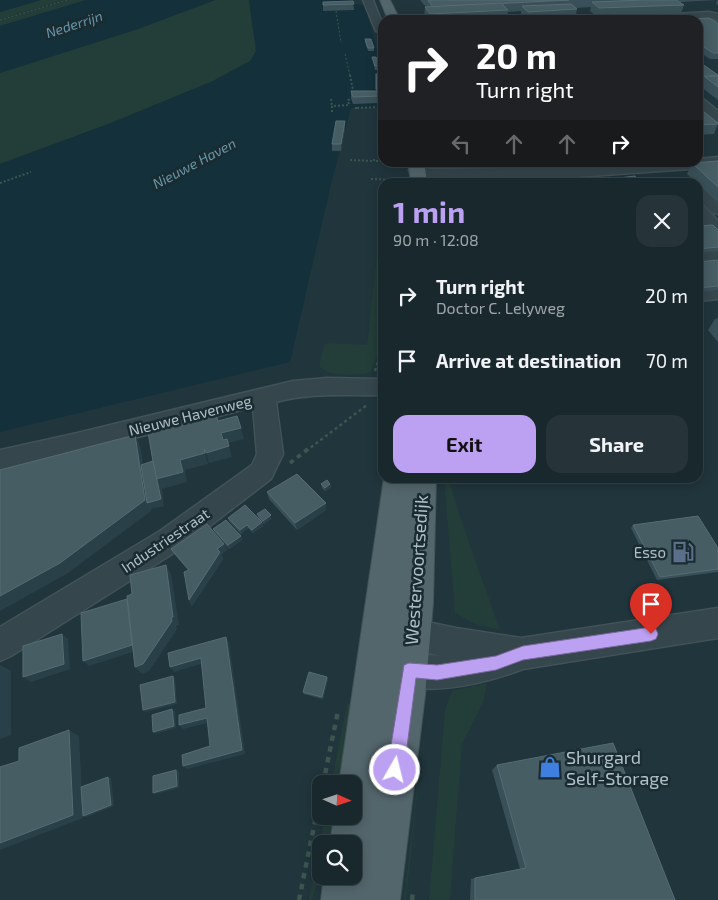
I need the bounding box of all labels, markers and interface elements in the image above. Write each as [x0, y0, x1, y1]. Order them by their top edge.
water label: Nederrijn [43, 7, 105, 41]
text: 20 m [476, 34, 557, 76]
icon: right [393, 35, 458, 100]
text: Turn right [476, 76, 574, 102]
icon: left [447, 130, 475, 158]
icon: ahead [500, 130, 528, 158]
icon: ahead [553, 130, 581, 158]
icon: right [606, 130, 634, 158]
water label: Nieuwe Haven [150, 134, 238, 192]
text: 1 min [393, 193, 465, 229]
button: close [636, 195, 688, 247]
text: 90 m · 12:08 [393, 230, 479, 249]
text: Turn right [436, 275, 524, 298]
icon: right [393, 282, 421, 310]
text: 20 m [645, 284, 688, 307]
text: Doctor C. Lelyweg [436, 298, 565, 317]
icon: arrive [393, 347, 421, 375]
text: Arrive at destination [436, 349, 621, 372]
text: 70 m [646, 349, 688, 372]
street label: Nieuwe Havenweg [127, 391, 254, 439]
button: Exit [393, 415, 536, 473]
button: Share [546, 415, 688, 473]
street label: Westervoortsedijk [400, 494, 432, 646]
street label: Industriestraat [117, 504, 213, 576]
fuel station icon: Esso [670, 539, 696, 565]
place label: Esso [634, 543, 666, 561]
pin [630, 583, 672, 634]
icon: arrive [637, 590, 665, 618]
position arrow [368, 743, 420, 795]
place label: Shurgard Self-Storage [566, 746, 669, 789]
shop icon: Shurgard Self-Storage [537, 754, 563, 780]
north arrow [312, 775, 362, 825]
map controls [312, 775, 362, 885]
button: search [312, 835, 362, 885]

